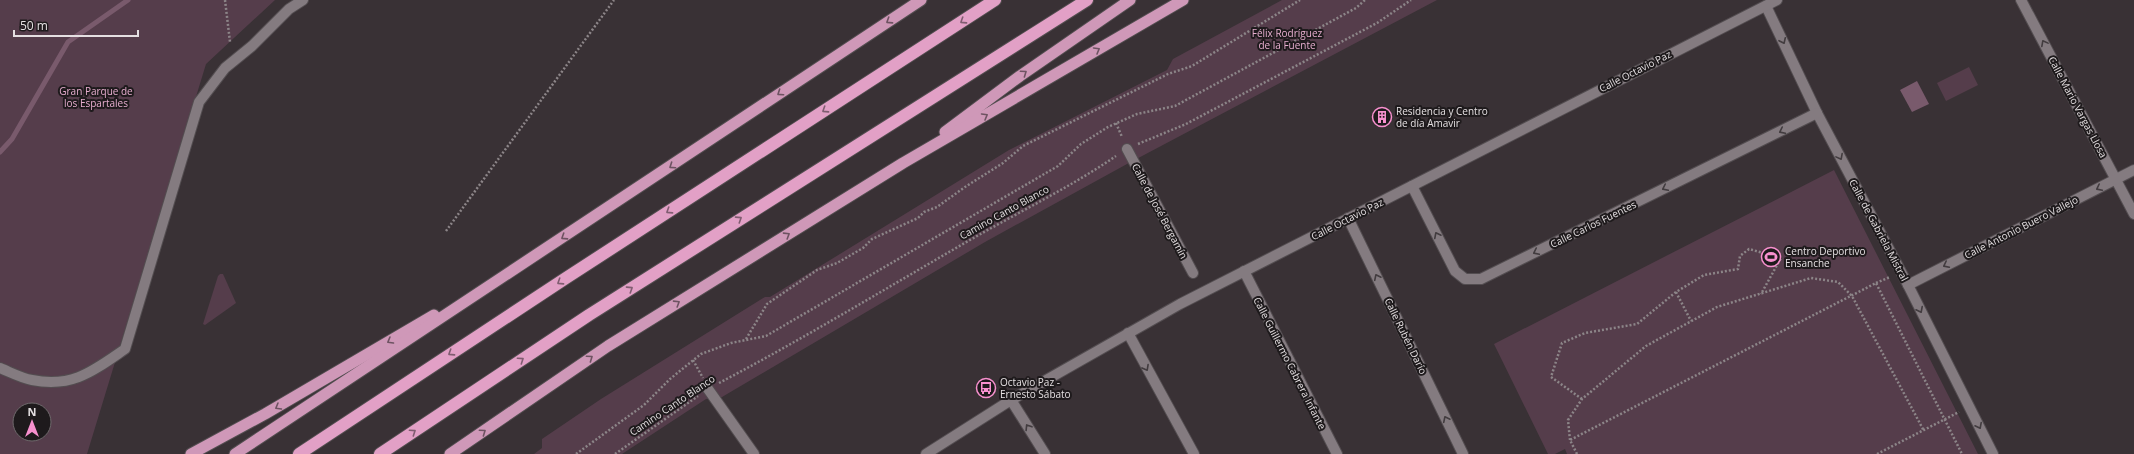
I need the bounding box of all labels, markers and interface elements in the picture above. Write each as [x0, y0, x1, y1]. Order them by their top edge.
scale bar [14, 12, 138, 38]
one-way arrow [960, 16, 967, 24]
text: 50 m [20, 17, 48, 34]
one-way arrow [886, 17, 893, 24]
park label: Félix Rodríguez de la Fuente [1252, 26, 1323, 52]
one-way arrow [1778, 36, 1786, 44]
one-way arrow [2042, 40, 2049, 47]
one-way arrow [1093, 47, 1100, 54]
street label: Calle Octavio Paz [1597, 47, 1674, 95]
street label: Calle Mario Vargas Llosa [2045, 54, 2111, 160]
one-way arrow [1020, 70, 1027, 78]
park label: Gran Parque de los Espartales [59, 84, 133, 110]
one-way arrow [778, 88, 785, 95]
place label: Residencia y Centro de día Amavir [1396, 104, 1488, 130]
one-way arrow [822, 105, 829, 113]
building icon: Residencia y Centro de día Amavir [1371, 106, 1393, 128]
one-way arrow [981, 113, 988, 120]
one-way arrow [1778, 126, 1786, 134]
one-way arrow [1835, 153, 1843, 161]
one-way arrow [670, 161, 677, 168]
street label: Calle de José Bergamín [1129, 161, 1191, 261]
street label: Calle de Gabriela Mistral [1846, 177, 1912, 283]
street label: Camino Canto Blanco [957, 182, 1051, 242]
one-way arrow [1662, 183, 1669, 191]
one-way arrow [2096, 183, 2104, 190]
street label: Calle Antonio Buero Vallejo [1962, 192, 2080, 262]
street label: Calle Octavio Paz [1309, 195, 1386, 243]
street label: Calle Carlos Fuentes [1548, 197, 1638, 251]
one-way arrow [666, 206, 673, 214]
one-way arrow [735, 217, 742, 224]
one-way arrow [783, 232, 790, 240]
one-way arrow [1434, 232, 1442, 239]
one-way arrow [561, 233, 568, 240]
place label: Centro Deportivo Ensanche [1785, 244, 1866, 270]
sports icon: Centro Deportivo Ensanche [1760, 246, 1782, 268]
one-way arrow [1533, 247, 1540, 255]
one-way arrow [1943, 260, 1950, 268]
one-way arrow [1374, 273, 1382, 281]
one-way arrow [557, 277, 564, 285]
one-way arrow [626, 286, 633, 294]
street label: Calle Guillermo Cabrera Infante [1250, 294, 1330, 432]
street label: Calle Rubén Darío [1381, 295, 1431, 377]
one-way arrow [673, 300, 680, 308]
one-way arrow [1916, 305, 1923, 313]
one-way arrow [387, 336, 394, 343]
one-way arrow [449, 349, 456, 356]
one-way arrow [585, 356, 592, 363]
one-way arrow [517, 358, 524, 365]
one-way arrow [1141, 363, 1149, 371]
street label: Camino Canto Blanco [627, 371, 717, 439]
place label: Octavio Paz - Ernesto Sábato [1000, 375, 1071, 401]
bus stop icon: Octavio Paz - Ernesto Sábato [975, 377, 997, 399]
north arrow [12, 402, 52, 442]
one-way arrow [275, 402, 282, 409]
text: N [28, 404, 36, 419]
one-way arrow [1443, 416, 1451, 423]
one-way arrow [1974, 421, 1982, 429]
one-way arrow [1025, 424, 1033, 431]
one-way arrow [409, 430, 416, 437]
one-way arrow [478, 430, 485, 437]

